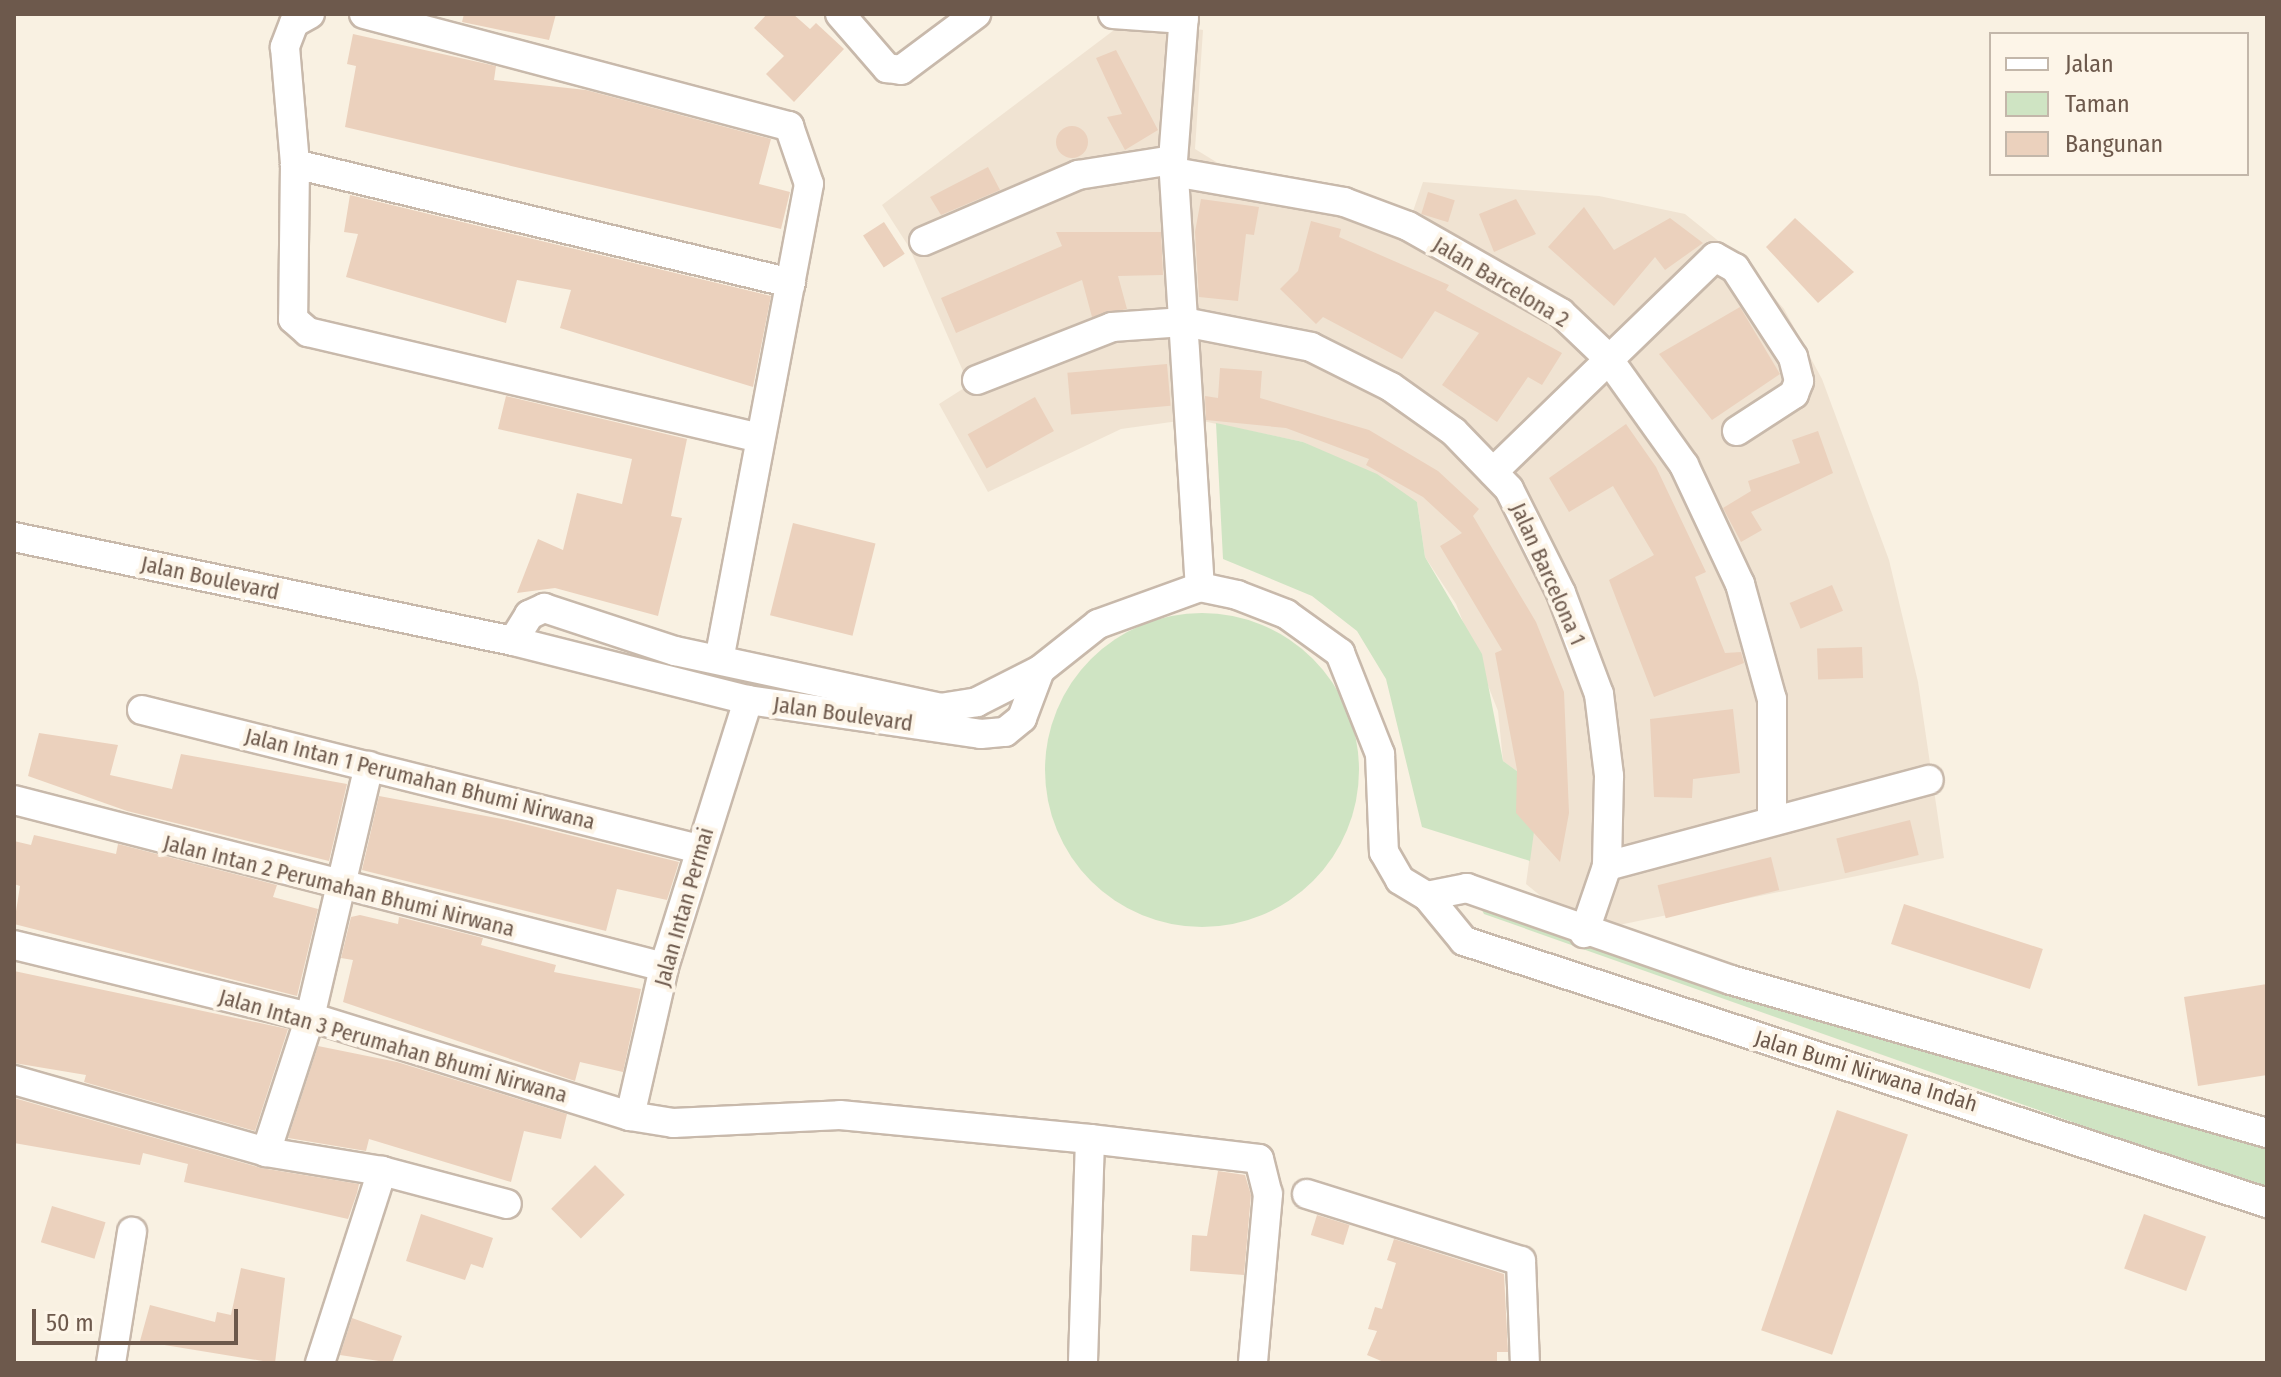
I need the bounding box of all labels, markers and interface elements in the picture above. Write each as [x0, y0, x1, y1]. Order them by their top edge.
legend [1989, 32, 2249, 176]
text: Jalan [2065, 50, 2114, 78]
text: Taman [2065, 90, 2130, 118]
text: Bangunan [2065, 130, 2163, 158]
street label: Jalan Barcelona 2 [1428, 231, 1574, 333]
street label: Jalan Barcelona 1 [1505, 499, 1591, 649]
street label: Jalan Boulevard [139, 550, 281, 606]
street label: Jalan Boulevard [772, 691, 914, 737]
street label: Jalan Intan 1 Perumahan Bhumi Nirwana [242, 723, 598, 835]
street label: Jalan Intan Permai [649, 824, 719, 990]
street label: Jalan Intan 2 Perumahan Bhumi Nirwana [161, 830, 517, 942]
street label: Jalan Intan 3 Perumahan Bhumi Nirwana [216, 984, 570, 1108]
street label: Jalan Bumi Nirwana Indah [1751, 1025, 1981, 1117]
scale bar [36, 1293, 242, 1343]
text: 50 m [46, 1309, 94, 1337]

